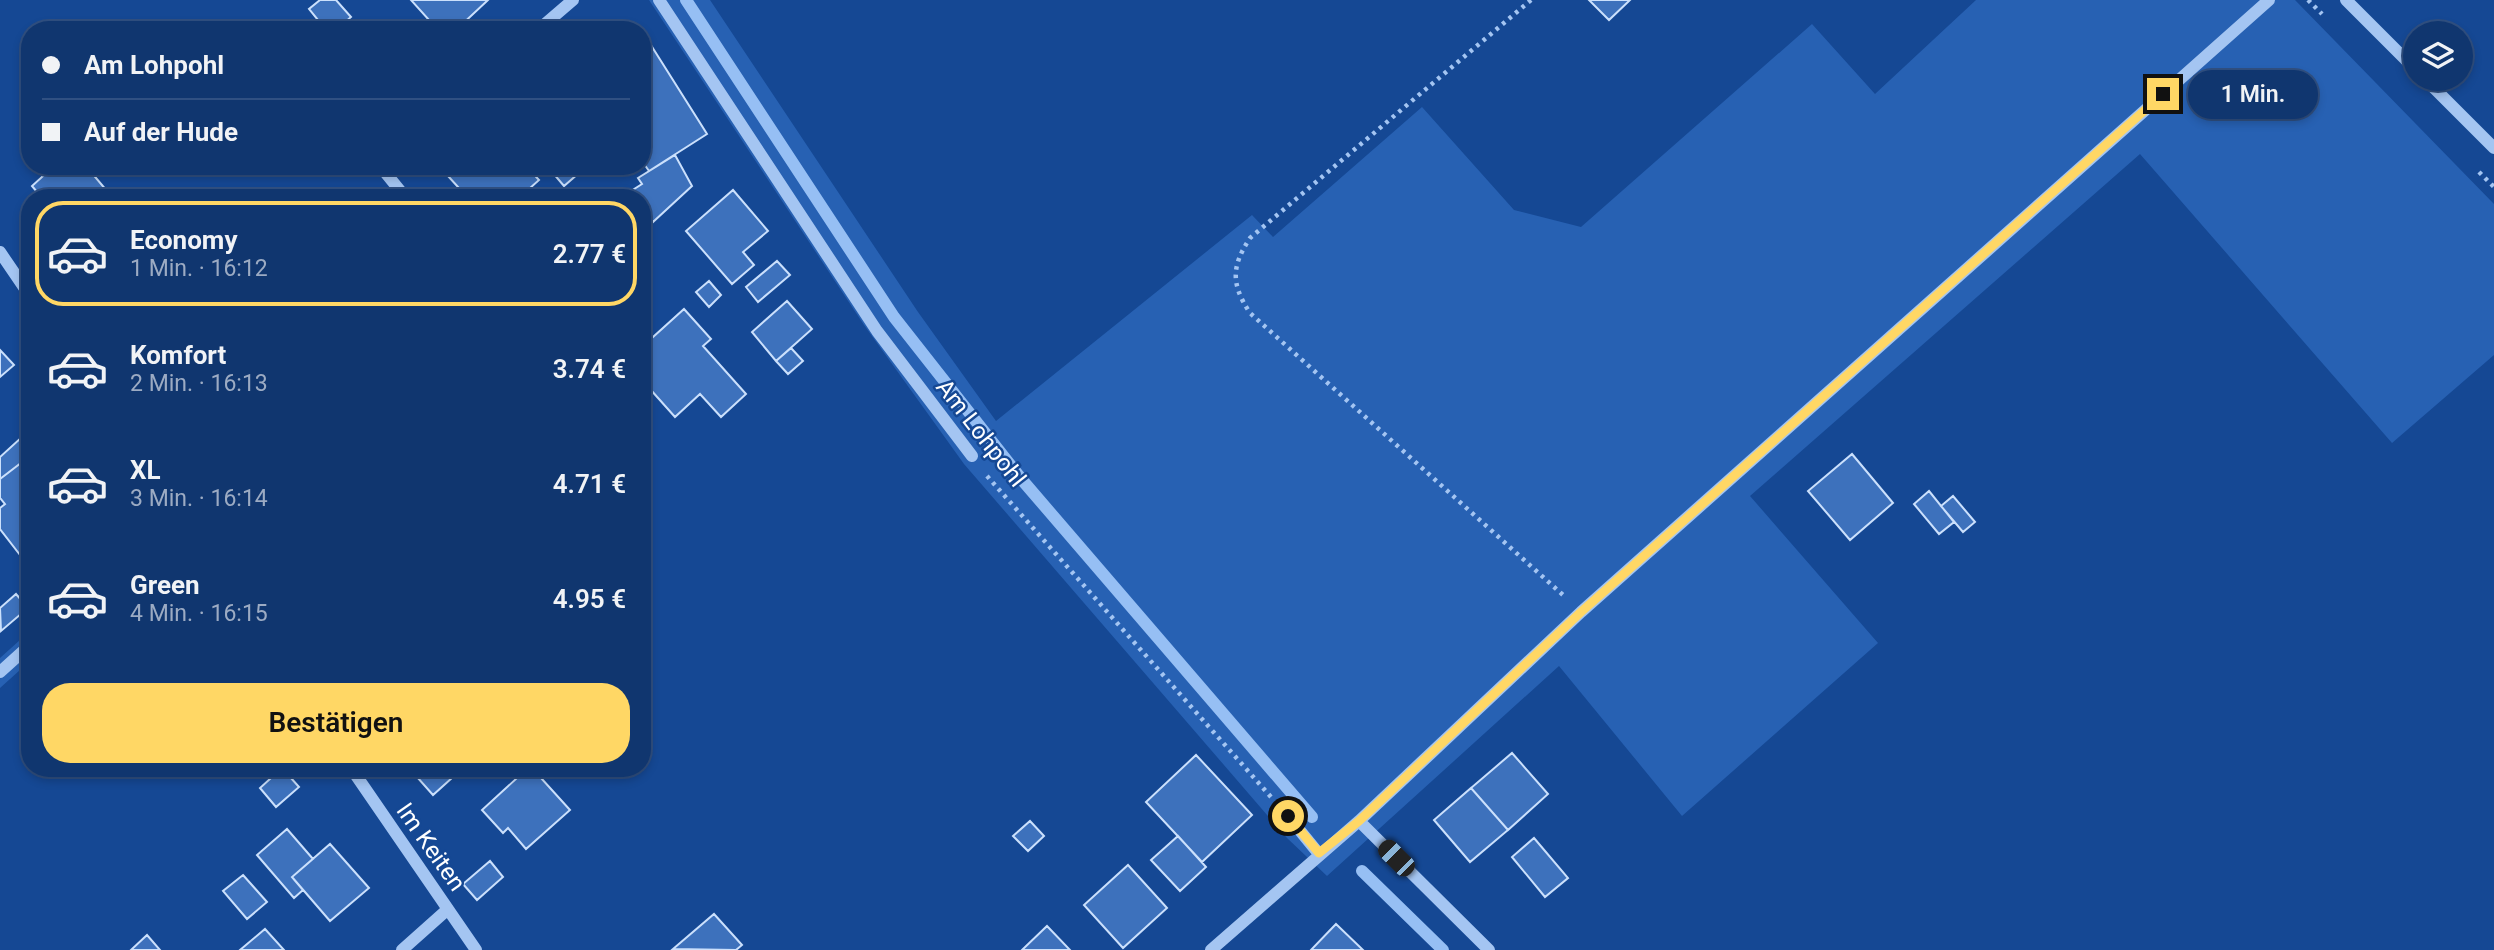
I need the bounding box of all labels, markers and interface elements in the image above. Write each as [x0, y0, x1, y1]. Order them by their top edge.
map controls [2403, 21, 2473, 91]
button: layers [2403, 21, 2473, 91]
text: Am Lohpohl [84, 50, 224, 80]
callout: 1 Min. [2188, 70, 2317, 119]
route end [2147, 78, 2179, 110]
text: 1 Min. [2221, 81, 2285, 108]
text: Auf der Hude [84, 117, 238, 147]
icon: car [46, 222, 109, 285]
text: Economy [130, 225, 237, 255]
text: 2.77 € [553, 239, 626, 269]
text: 1 Min. · 16:12 [130, 255, 268, 282]
icon: car [46, 337, 109, 400]
text: Komfort [130, 340, 226, 370]
text: 3.74 € [553, 354, 626, 384]
text: 2 Min. · 16:13 [130, 370, 268, 397]
street label: Am Lohpohl [930, 374, 1032, 492]
icon: car [46, 452, 109, 515]
text: XL [130, 455, 161, 485]
text: 4.71 € [553, 469, 626, 499]
text: 3 Min. · 16:14 [130, 485, 268, 512]
icon: car [46, 567, 109, 630]
text: Green [130, 570, 200, 600]
text: 4.95 € [553, 584, 626, 614]
text: 4 Min. · 16:15 [130, 600, 268, 627]
button: Bestätigen [42, 683, 630, 763]
street label: Im Keiten [391, 798, 471, 896]
route start [1272, 800, 1304, 832]
car [1374, 836, 1419, 880]

